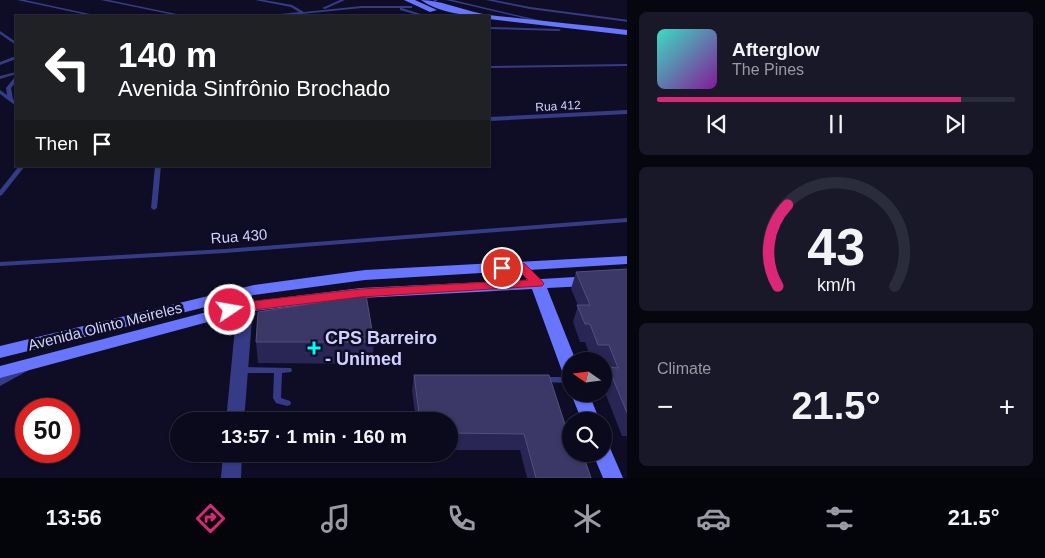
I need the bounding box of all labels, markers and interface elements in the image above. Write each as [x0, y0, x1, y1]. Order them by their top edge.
icon: left [35, 35, 100, 100]
text: 140 m [118, 35, 217, 74]
text: Afterglow [732, 39, 820, 60]
text: The Pines [732, 61, 804, 78]
text: Avenida Sinfrônio Brochado [118, 76, 390, 101]
street label: Rua 412 [535, 98, 581, 114]
icon: previous [703, 110, 731, 138]
icon: pause [822, 110, 850, 138]
icon: next [941, 110, 969, 138]
icon: arrive [88, 130, 116, 158]
text: Then [35, 133, 78, 154]
text: 43 [807, 218, 865, 276]
street label: Rua 430 [210, 226, 268, 246]
pin [481, 247, 523, 289]
icon: arrive [488, 254, 516, 282]
text: km/h [817, 275, 855, 295]
position arrow [203, 283, 255, 335]
street label: Avenida Olinto Meireles [26, 299, 184, 353]
place label: CPS Barreiro - Unimed [325, 328, 437, 369]
marker: CPS Barreiro - Unimed [307, 341, 321, 355]
north arrow [562, 352, 612, 402]
map controls [562, 352, 612, 462]
text: Climate [657, 360, 711, 377]
text: 21.5° [791, 385, 881, 427]
text: − [657, 391, 673, 422]
text: + [999, 391, 1015, 422]
speed limit sign: 50 [15, 398, 80, 463]
button: search [562, 412, 612, 462]
text: 13:57 · 1 min · 160 m [221, 426, 407, 447]
icon: directions [193, 501, 228, 536]
icon: music [318, 501, 353, 536]
icon: phone [444, 501, 479, 536]
icon: climate [570, 501, 605, 536]
icon: car [696, 501, 731, 536]
icon: filters [822, 501, 857, 536]
text: 13:56 [45, 505, 102, 530]
text: 21.5° [948, 505, 999, 530]

